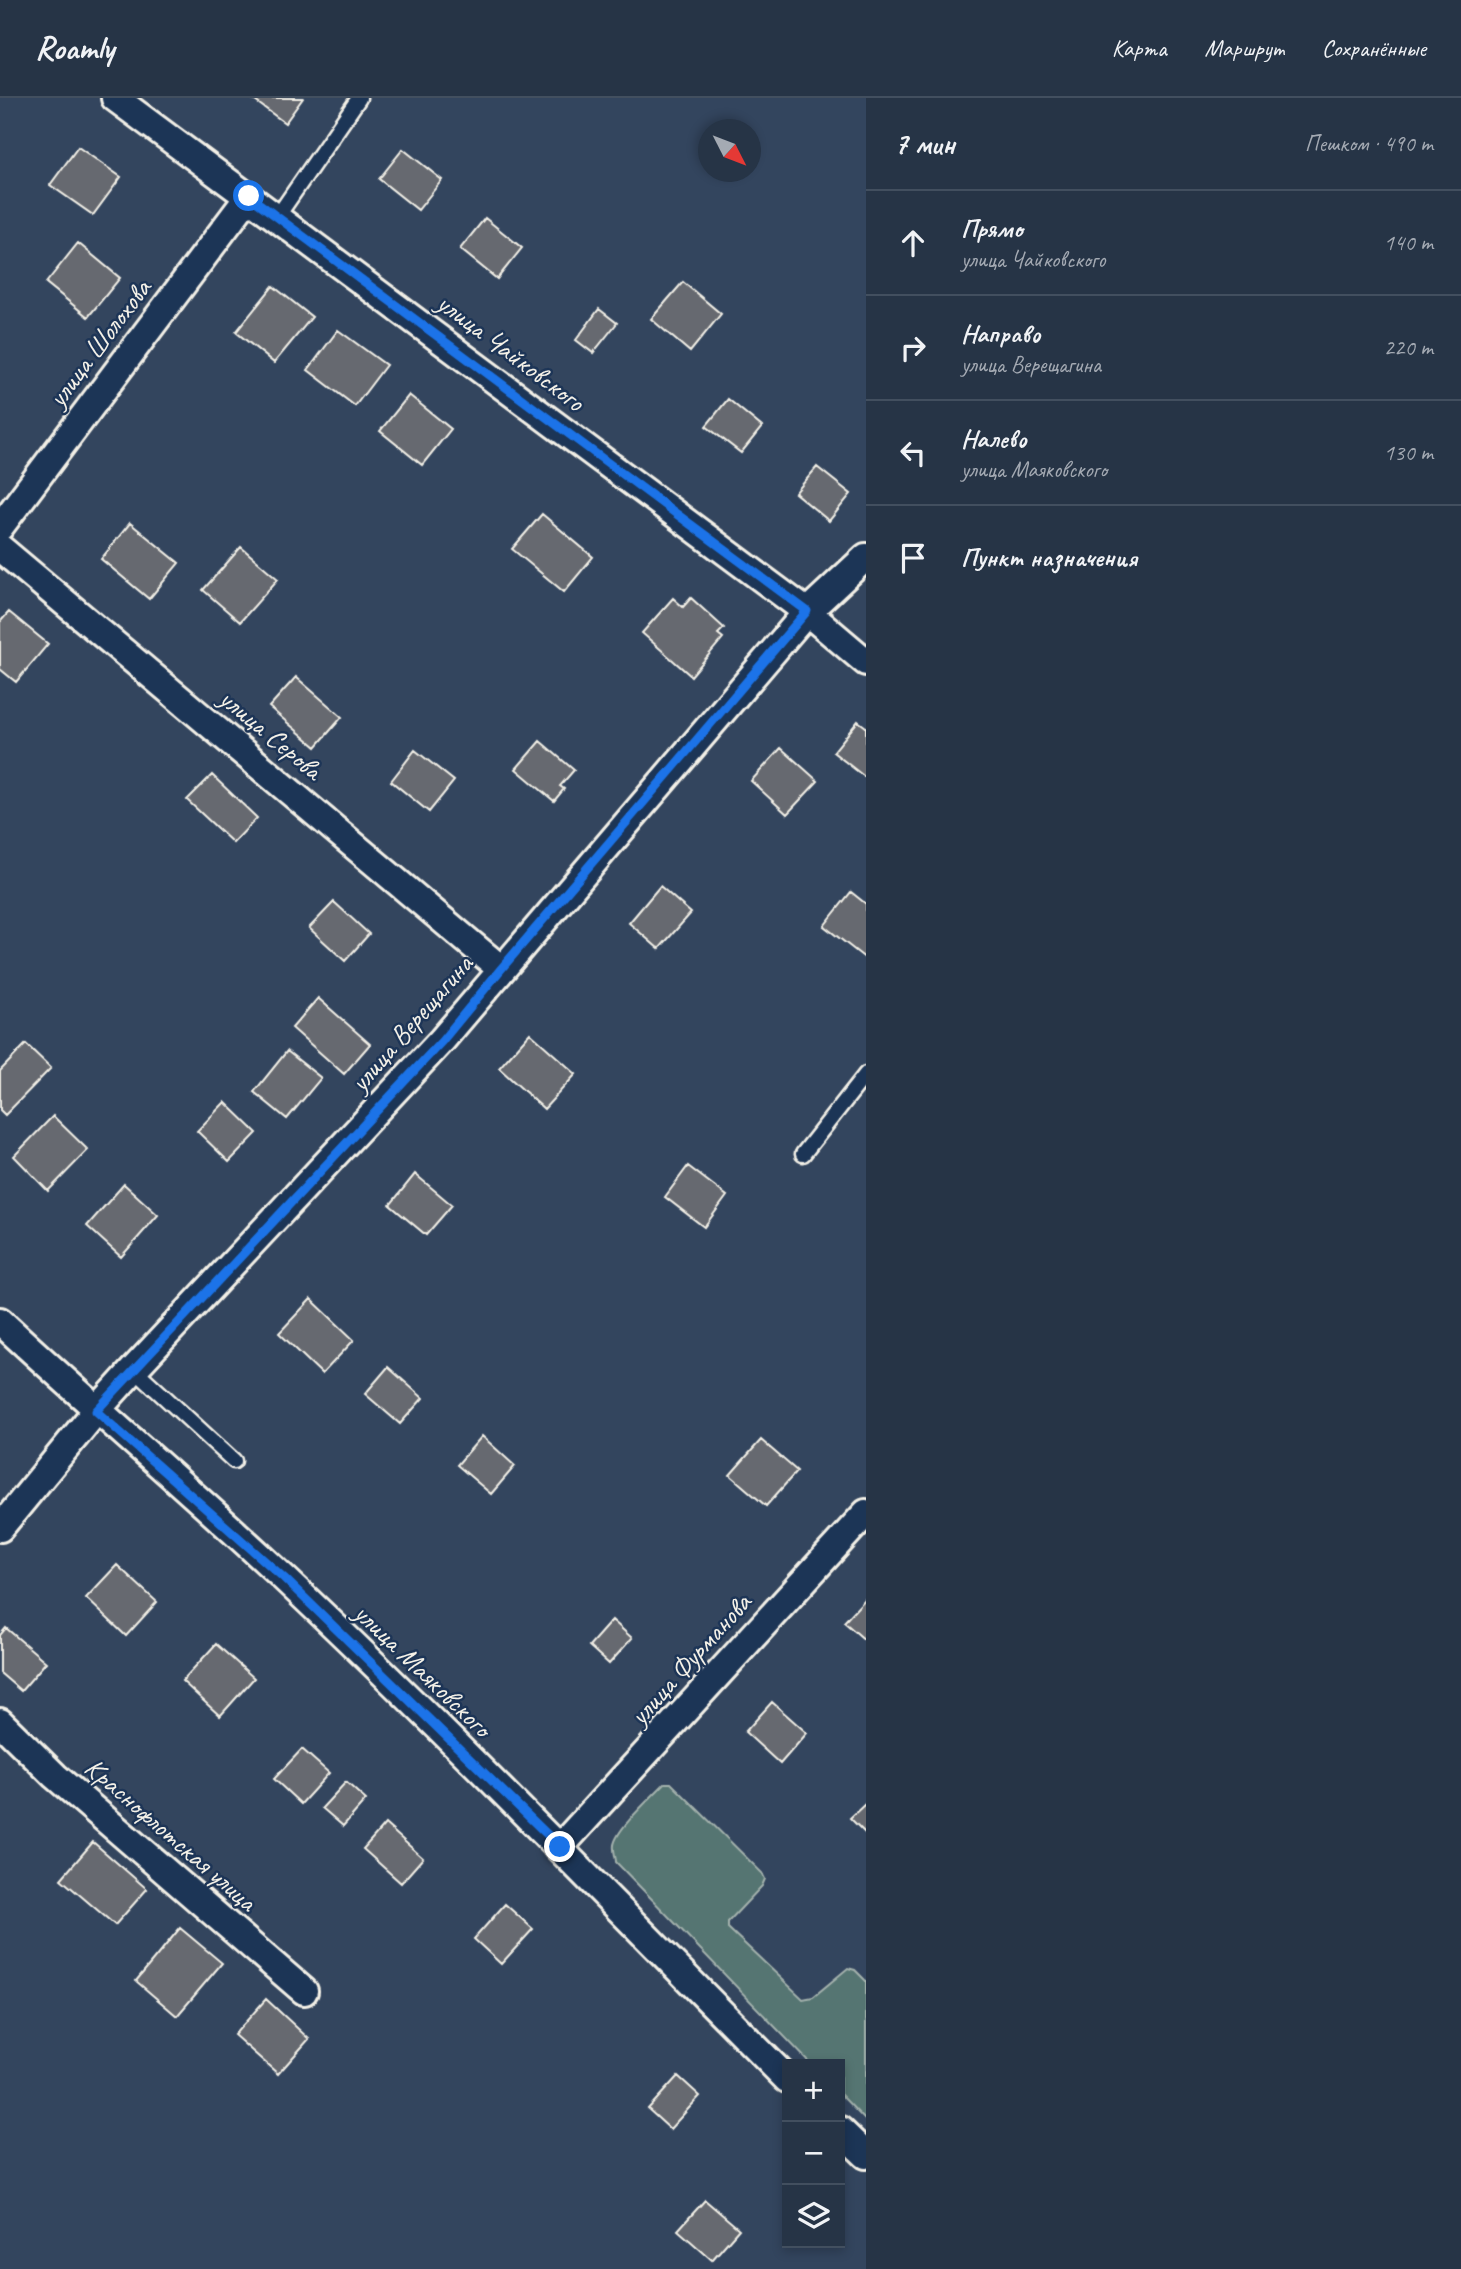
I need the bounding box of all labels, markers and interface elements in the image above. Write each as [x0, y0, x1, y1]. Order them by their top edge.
text: Roamly [35, 27, 114, 69]
text: Карта [1112, 33, 1167, 63]
text: Маршрут [1205, 33, 1284, 63]
text: Сохранённые [1322, 33, 1426, 63]
north arrow [698, 119, 761, 182]
text: 7 мин [894, 125, 955, 163]
text: Пешком · 490 m [1305, 129, 1433, 158]
route start [233, 180, 264, 211]
text: Прямо [961, 212, 1023, 245]
icon: ahead [894, 224, 932, 262]
text: 140 m [1384, 228, 1433, 257]
text: улица Чайковского [961, 245, 1105, 274]
street label: улица Шолохова [38, 271, 160, 416]
street label: улица Чайковского [429, 284, 593, 420]
text: Направо [961, 317, 1040, 350]
icon: right [894, 329, 932, 367]
text: 220 m [1384, 333, 1433, 362]
text: улица Верещагина [961, 350, 1101, 379]
text: Налево [961, 422, 1027, 455]
icon: left [894, 434, 932, 472]
text: 130 m [1384, 438, 1433, 467]
text: улица Маяковского [961, 455, 1107, 484]
icon: arrive [894, 539, 932, 577]
text: Пункт назначения [961, 541, 1137, 574]
street label: улица Серова [211, 680, 332, 789]
street label: улица Верещагина [341, 946, 481, 1100]
street label: улица Фурманова [620, 1584, 760, 1734]
street label: улица Маяковского [345, 1594, 501, 1747]
street label: Краснофлотская улица [78, 1750, 266, 1919]
route end [544, 1831, 575, 1862]
map controls [782, 2059, 845, 2248]
button: + [782, 2059, 845, 2122]
button: − [782, 2122, 845, 2185]
button: layers [782, 2185, 845, 2248]

